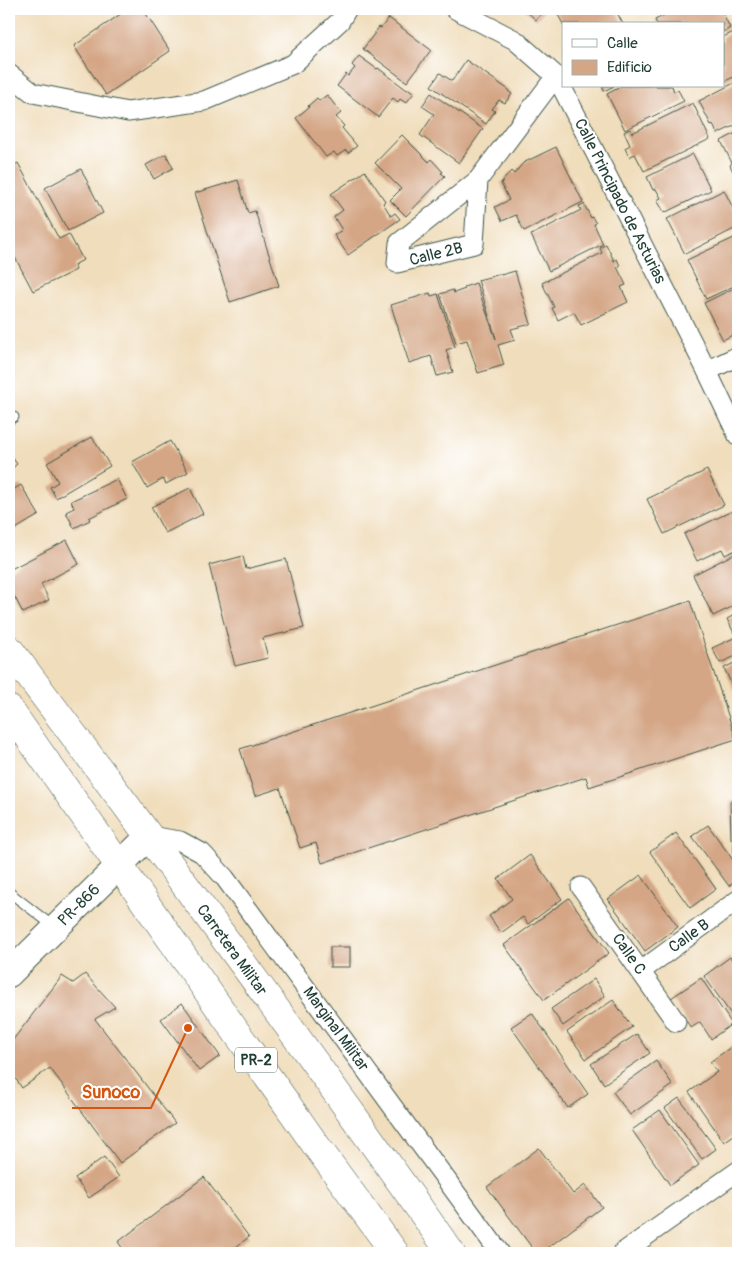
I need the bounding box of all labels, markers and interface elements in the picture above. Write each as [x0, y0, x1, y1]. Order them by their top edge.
legend [562, 22, 724, 88]
text: Calle [607, 34, 638, 53]
text: Edificio [607, 58, 652, 77]
street label: Calle Principado de Asturias [570, 115, 670, 287]
street label: Calle 2B [407, 238, 465, 270]
street label: PR-866 [54, 880, 104, 930]
street label: Carretera Militar [192, 900, 272, 1000]
street label: Calle B [665, 915, 713, 957]
street label: Calle C [608, 929, 650, 979]
street label: Marginal Militar [299, 983, 374, 1075]
road number: PR-2 [235, 1048, 277, 1072]
callout: Sunoco [72, 1075, 151, 1108]
text: Sunoco [82, 1081, 141, 1104]

